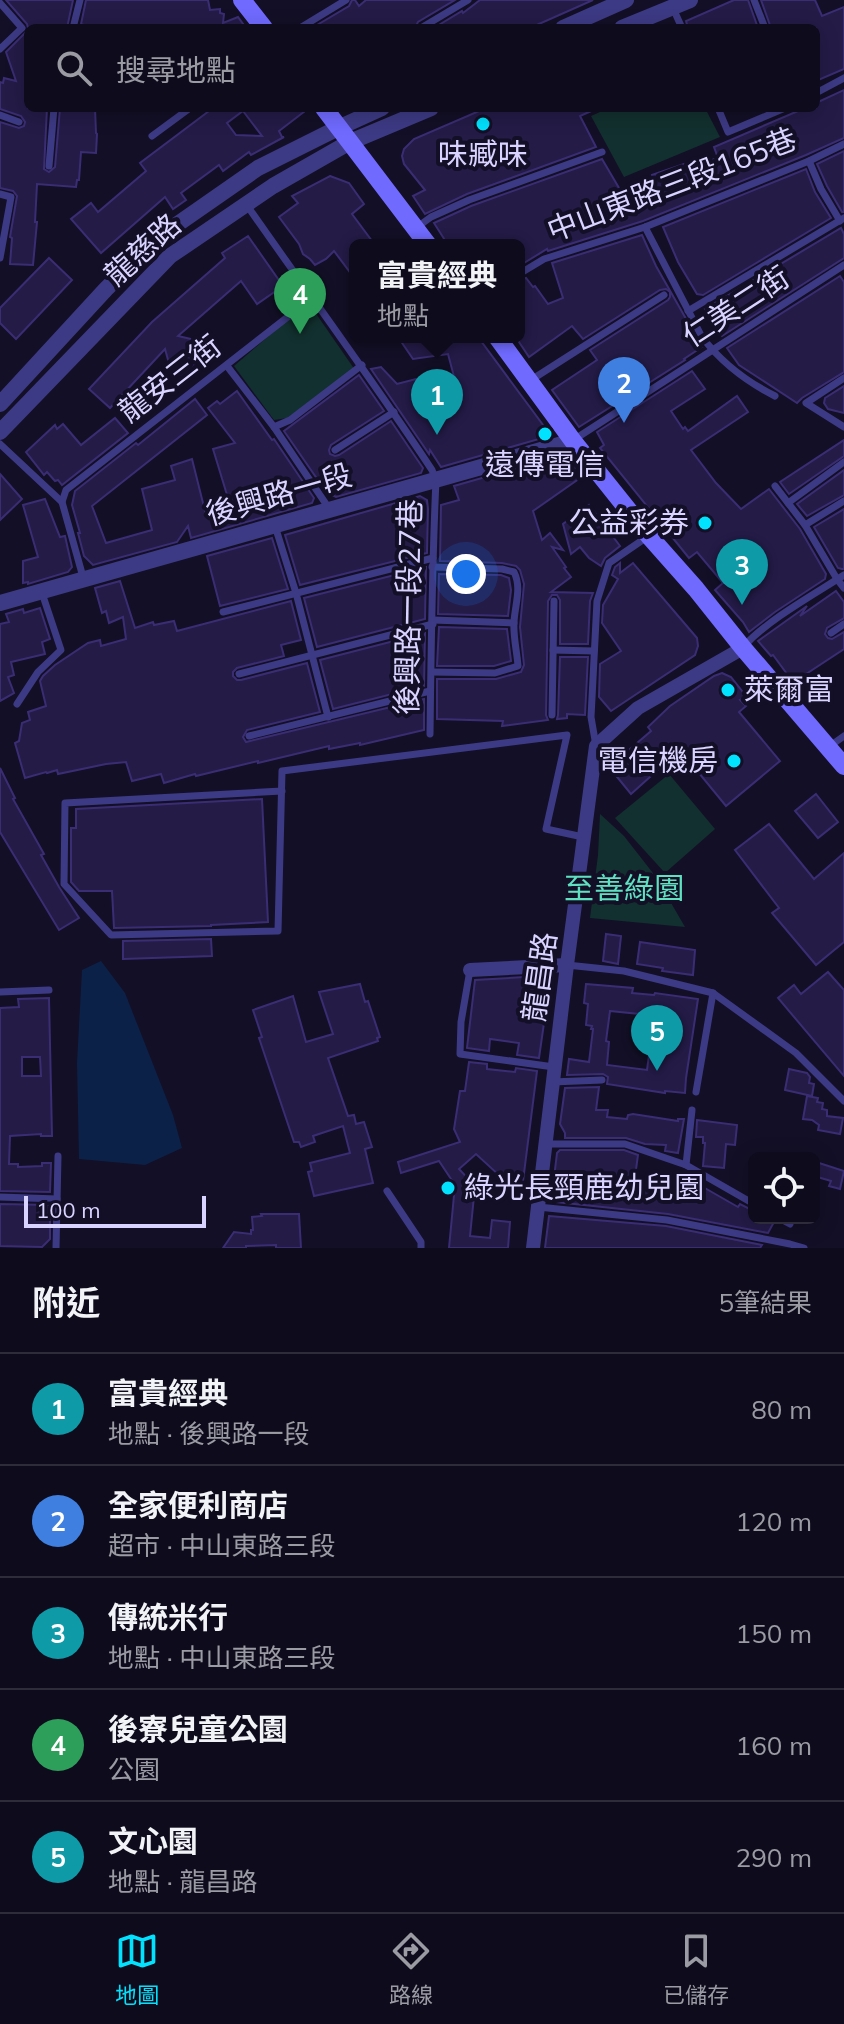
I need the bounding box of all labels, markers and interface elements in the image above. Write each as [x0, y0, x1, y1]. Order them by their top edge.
search box [24, 24, 820, 112]
icon: search [52, 46, 96, 90]
text: 搜尋地點 [116, 51, 236, 89]
marker: 味臧味 [474, 115, 492, 133]
street label: 中山東路三段165巷 [542, 119, 802, 249]
place label: 味臧味 [438, 135, 528, 173]
street label: 龍慈路 [96, 205, 188, 293]
popup [349, 239, 525, 343]
text: 富貴經典 [377, 256, 497, 294]
street label: 仁美二街 [675, 258, 796, 355]
pin: 4 [274, 268, 326, 334]
text: 地點 [377, 299, 429, 332]
street label: 龍安三街 [110, 326, 228, 430]
pin: 2 [598, 357, 650, 423]
pin: 1 [411, 369, 463, 435]
marker: 遠傳電信 [536, 425, 554, 443]
place label: 遠傳電信 [485, 445, 605, 483]
street label: 後興路一段 [201, 455, 356, 533]
street label: 後興路一段27巷 [387, 499, 429, 715]
place label: 公益彩券 [569, 503, 689, 541]
marker: 公益彩券 [696, 514, 714, 532]
pin: 3 [716, 539, 768, 605]
your location [446, 554, 486, 594]
place label: 萊爾富 [744, 670, 834, 708]
marker: 萊爾富 [719, 681, 737, 699]
place label: 電信機房 [598, 741, 718, 779]
marker: 電信機房 [725, 752, 743, 770]
park label: 至善綠園 [564, 869, 684, 907]
street label: 龍昌路 [514, 930, 564, 1024]
pin: 5 [631, 1005, 683, 1071]
map controls [748, 1152, 820, 1224]
button: locate [748, 1152, 820, 1224]
place label: 綠光長頸鹿幼兒園 [464, 1168, 704, 1206]
marker: 綠光長頸鹿幼兒園 [439, 1179, 457, 1197]
scale bar [24, 1192, 206, 1228]
text: 100 m [36, 1196, 101, 1224]
text: 附近 [32, 1281, 100, 1324]
text: 5筆結果 [718, 1286, 812, 1319]
text: 富貴經典 [108, 1374, 228, 1412]
text: 1 [50, 1393, 66, 1426]
text: 80 m [751, 1393, 812, 1426]
text: 地點 · 後興路一段 [108, 1417, 310, 1450]
text: 全家便利商店 [108, 1486, 288, 1524]
text: 2 [50, 1505, 66, 1538]
text: 120 m [736, 1505, 812, 1538]
text: 超市 · 中山東路三段 [108, 1529, 336, 1562]
text: 傳統米行 [108, 1598, 228, 1636]
text: 3 [50, 1617, 66, 1650]
text: 150 m [736, 1617, 812, 1650]
text: 地點 · 中山東路三段 [108, 1641, 336, 1674]
text: 後寮兒童公園 [108, 1710, 288, 1748]
text: 4 [50, 1729, 66, 1762]
text: 160 m [736, 1729, 812, 1762]
text: 公園 [108, 1753, 160, 1786]
text: 文心園 [108, 1822, 198, 1860]
text: 5 [50, 1841, 66, 1874]
text: 290 m [736, 1841, 812, 1874]
text: 地點 · 龍昌路 [108, 1865, 258, 1898]
tab: 地圖 [115, 1929, 159, 2009]
tab: 路線 [389, 1929, 433, 2009]
tab: 已儲存 [663, 1929, 729, 2009]

